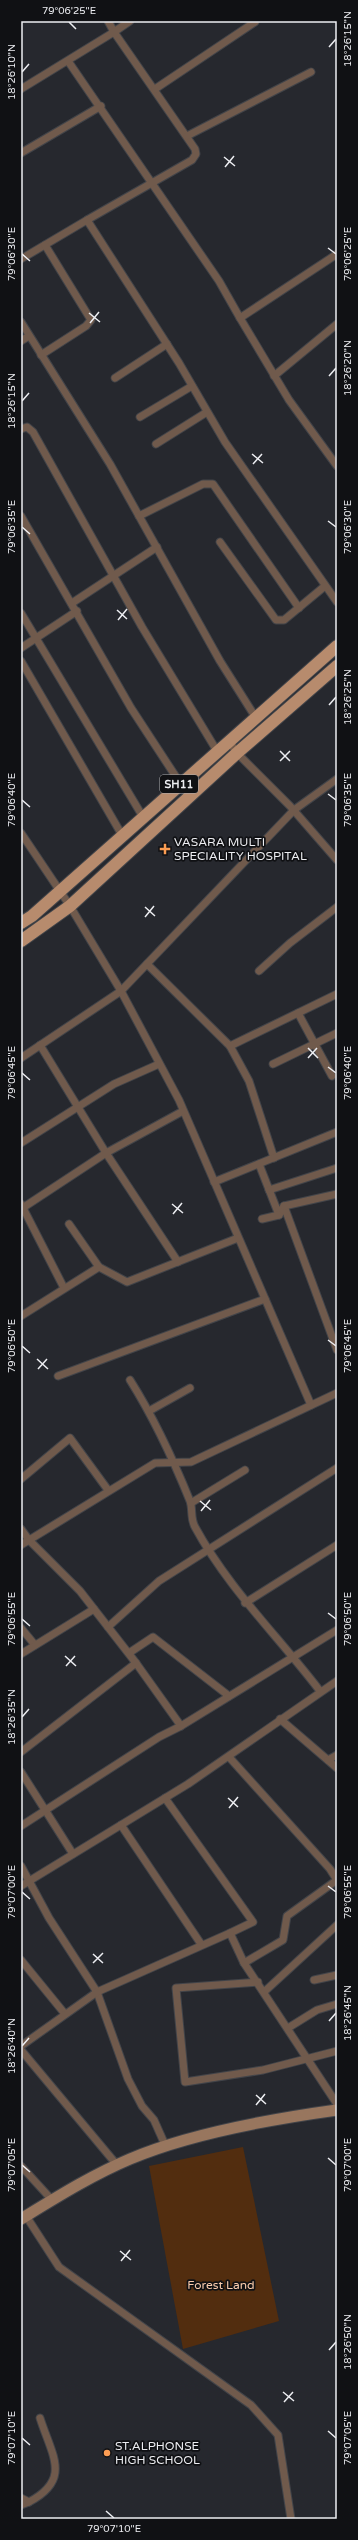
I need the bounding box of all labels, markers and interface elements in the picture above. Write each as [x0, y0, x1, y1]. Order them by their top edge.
text: 79°06'25"E [42, 5, 96, 17]
text: 18°26'15"N [342, 11, 354, 67]
text: 18°26'10"N [6, 44, 18, 100]
text: 79°06'30"E [6, 227, 18, 281]
text: 79°06'25"E [342, 227, 354, 281]
text: 18°26'20"N [342, 340, 354, 396]
text: 18°26'15"N [6, 373, 18, 429]
text: 79°06'35"E [6, 500, 18, 554]
text: 79°06'30"E [342, 500, 354, 554]
text: 18°26'25"N [342, 669, 354, 725]
text: 79°06'40"E [6, 773, 18, 827]
text: 79°06'35"E [342, 773, 354, 827]
road number: SH11 [160, 775, 198, 793]
place label: VASARA MULTI SPECIALITY HOSPITAL [174, 835, 307, 863]
marker: VASARA MULTI SPECIALITY HOSPITAL [159, 843, 171, 855]
text: 79°06'45"E [6, 1046, 18, 1100]
text: 79°06'40"E [342, 1046, 354, 1100]
text: 79°06'50"E [6, 1319, 18, 1373]
text: 79°06'45"E [342, 1319, 354, 1373]
text: 79°06'55"E [6, 1592, 18, 1646]
text: 79°06'50"E [342, 1592, 354, 1646]
text: 18°26'35"N [6, 1689, 18, 1745]
text: 79°07'00"E [6, 1865, 18, 1919]
text: 79°06'55"E [342, 1865, 354, 1919]
text: 18°26'45"N [342, 1985, 354, 2041]
text: 18°26'40"N [6, 2018, 18, 2074]
text: 79°07'05"E [6, 2138, 18, 2192]
text: 79°07'00"E [342, 2138, 354, 2192]
park label: Forest Land [187, 2278, 255, 2292]
text: 18°26'50"N [342, 2314, 354, 2370]
text: 79°07'10"E [6, 2411, 18, 2465]
text: 79°07'05"E [342, 2411, 354, 2465]
place label: ST.ALPHONSE HIGH SCHOOL [115, 2439, 200, 2467]
marker: ST.ALPHONSE HIGH SCHOOL [102, 2448, 112, 2458]
text: 79°07'10"E [87, 2523, 141, 2535]

